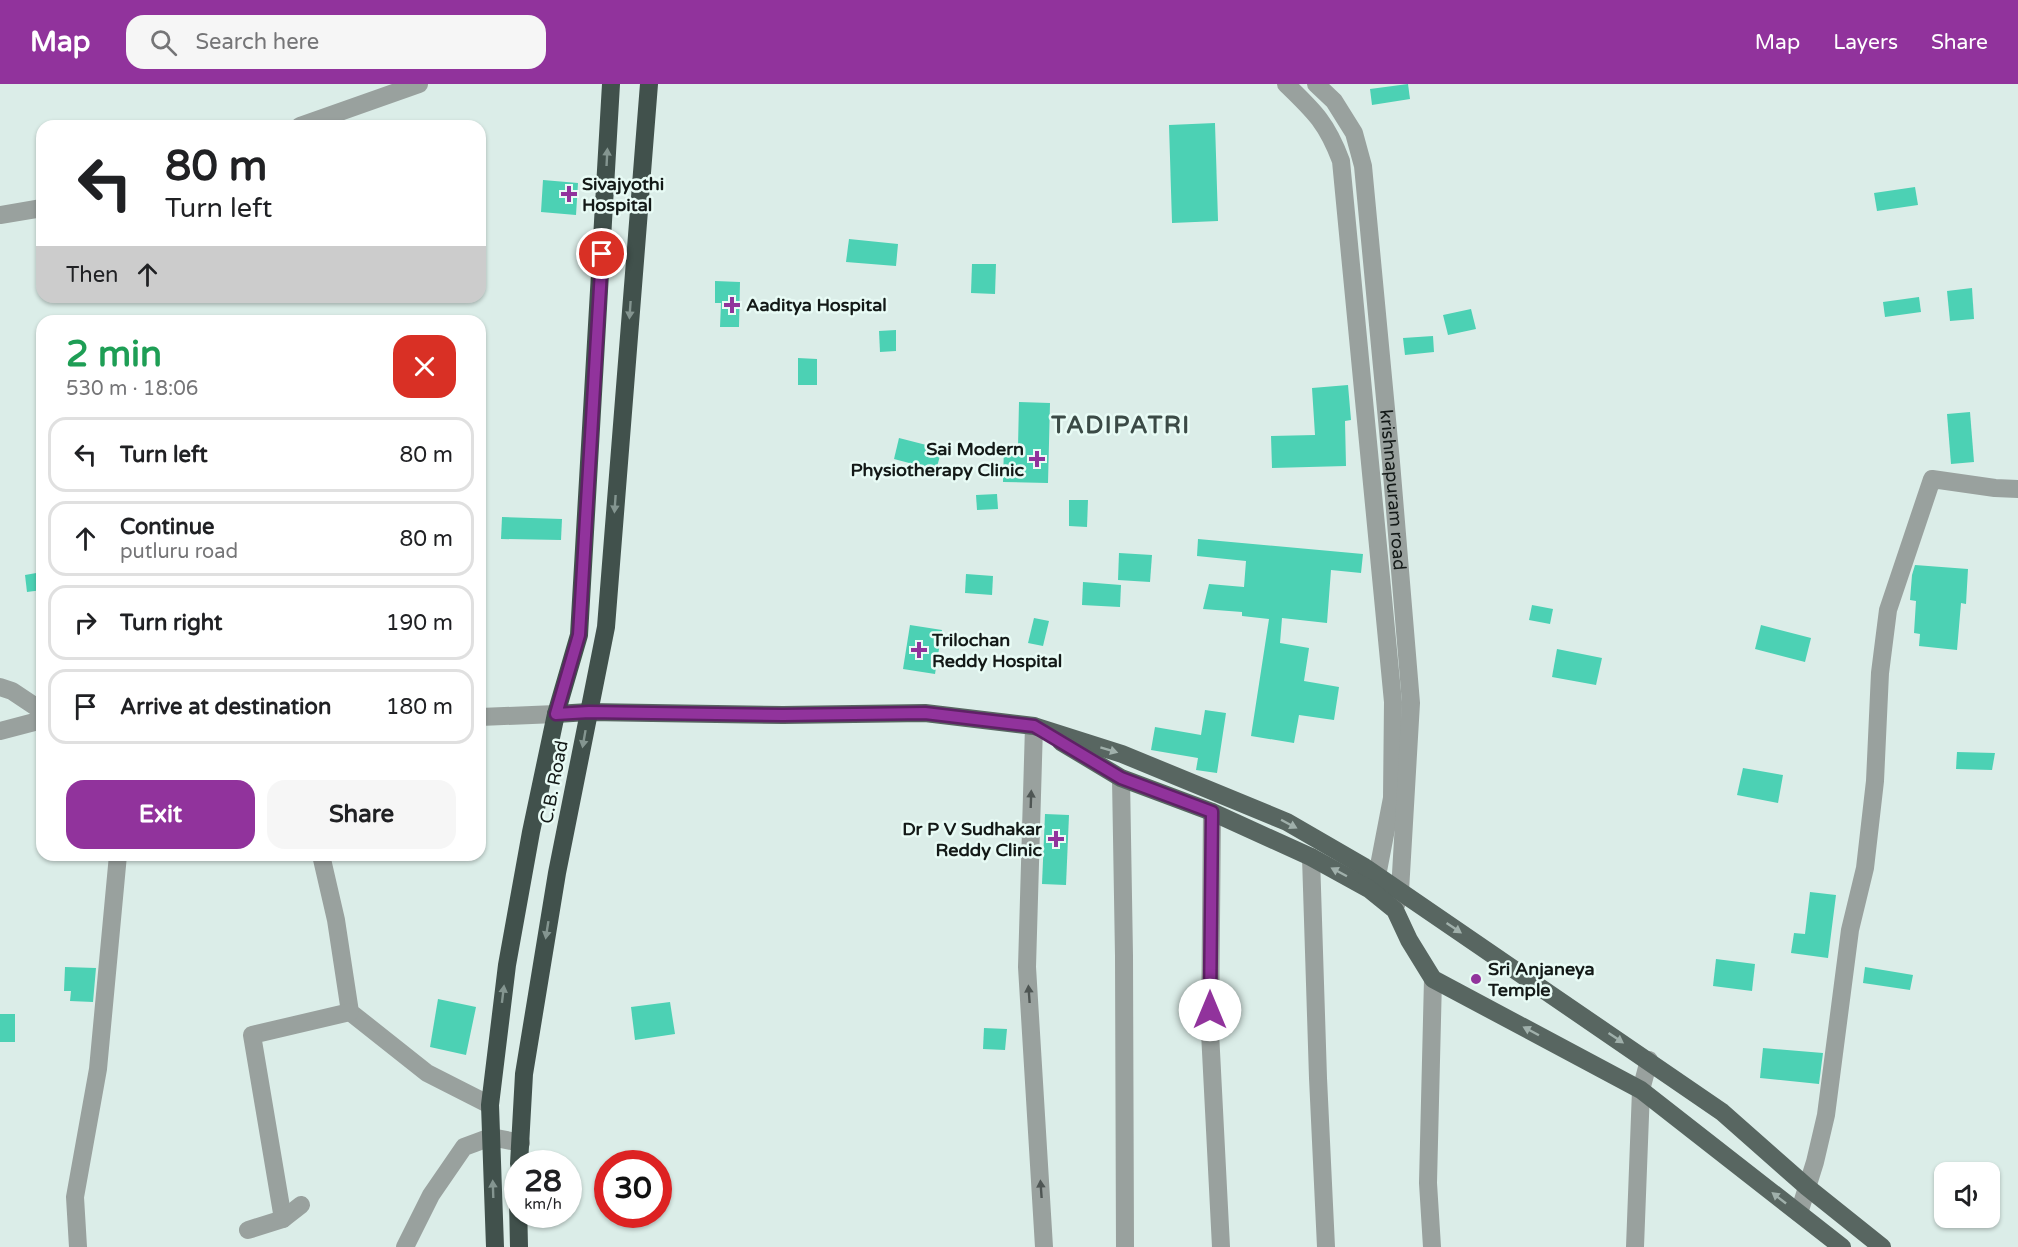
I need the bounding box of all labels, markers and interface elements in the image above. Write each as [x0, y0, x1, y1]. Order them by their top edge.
search box [126, 15, 546, 69]
text: Map [30, 25, 90, 59]
icon: search [147, 26, 180, 59]
text: Search here [195, 29, 319, 55]
text: Map [1755, 30, 1800, 55]
text: Layers [1833, 30, 1898, 55]
text: Share [1931, 30, 1988, 55]
text: 80 m [165, 141, 267, 192]
icon: left [66, 144, 144, 222]
one-way arrow [603, 148, 612, 167]
place label: Sivajyothi Hospital [582, 173, 664, 216]
marker: Sivajyothi Hospital [560, 185, 578, 203]
text: Turn left [165, 192, 272, 225]
pin [576, 228, 627, 279]
icon: arrive [585, 237, 618, 270]
icon: ahead [131, 258, 164, 291]
text: Then [66, 262, 119, 288]
place label: Aaditya Hospital [746, 294, 887, 316]
marker: Aaditya Hospital [723, 296, 741, 314]
one-way arrow [625, 300, 635, 319]
text: 2 min [66, 333, 162, 376]
button: close [393, 335, 456, 398]
text: 530 m · 18:06 [66, 377, 198, 401]
street label: krishnapuram road [1375, 408, 1411, 571]
district label: TADIPATRI [1050, 411, 1191, 440]
icon: left [69, 438, 102, 471]
place label: Sai Modern Physiotherapy Clinic [850, 438, 1024, 481]
text: Turn left [120, 442, 208, 468]
text: 80 m [399, 442, 453, 468]
marker: Sai Modern Physiotherapy Clinic [1028, 450, 1046, 468]
one-way arrow [610, 495, 620, 514]
text: Continue [120, 514, 215, 540]
icon: ahead [69, 522, 102, 555]
text: 80 m [399, 526, 453, 552]
text: putluru road [120, 540, 238, 564]
icon: right [69, 606, 102, 639]
text: Turn right [120, 610, 222, 636]
text: 190 m [386, 610, 453, 636]
place label: Trilochan Reddy Hospital [931, 629, 1062, 672]
marker: Trilochan Reddy Hospital [910, 641, 928, 659]
icon: arrive [69, 690, 102, 723]
text: Arrive at destination [120, 694, 331, 720]
text: 180 m [386, 694, 453, 720]
one-way arrow [579, 729, 588, 748]
street label: C.B. Road [535, 739, 573, 825]
one-way arrow [1101, 746, 1119, 755]
button: Exit [66, 780, 255, 849]
button: Share [267, 780, 456, 849]
one-way arrow [1027, 790, 1036, 809]
place label: Dr P V Sudhakar Reddy Clinic [902, 818, 1043, 861]
one-way arrow [1281, 820, 1298, 829]
marker: Dr P V Sudhakar Reddy Clinic [1047, 830, 1065, 848]
one-way arrow [1330, 867, 1347, 877]
one-way arrow [543, 921, 552, 940]
one-way arrow [1446, 922, 1462, 934]
place label: Sri Anjaneya Temple [1487, 958, 1595, 1001]
marker: Sri Anjaneya Temple [1469, 972, 1483, 986]
position arrow [1178, 978, 1242, 1042]
one-way arrow [1024, 984, 1033, 1003]
one-way arrow [498, 985, 508, 1004]
one-way arrow [1523, 1026, 1540, 1036]
one-way arrow [1607, 1032, 1624, 1043]
speed limit sign: 30 [594, 1150, 672, 1228]
map controls [1934, 1162, 2000, 1228]
button: sound [1934, 1162, 2000, 1228]
text: 28 [524, 1163, 562, 1200]
one-way arrow [488, 1179, 498, 1198]
one-way arrow [1037, 1179, 1046, 1198]
one-way arrow [1772, 1192, 1787, 1204]
text: km/h [524, 1195, 562, 1213]

